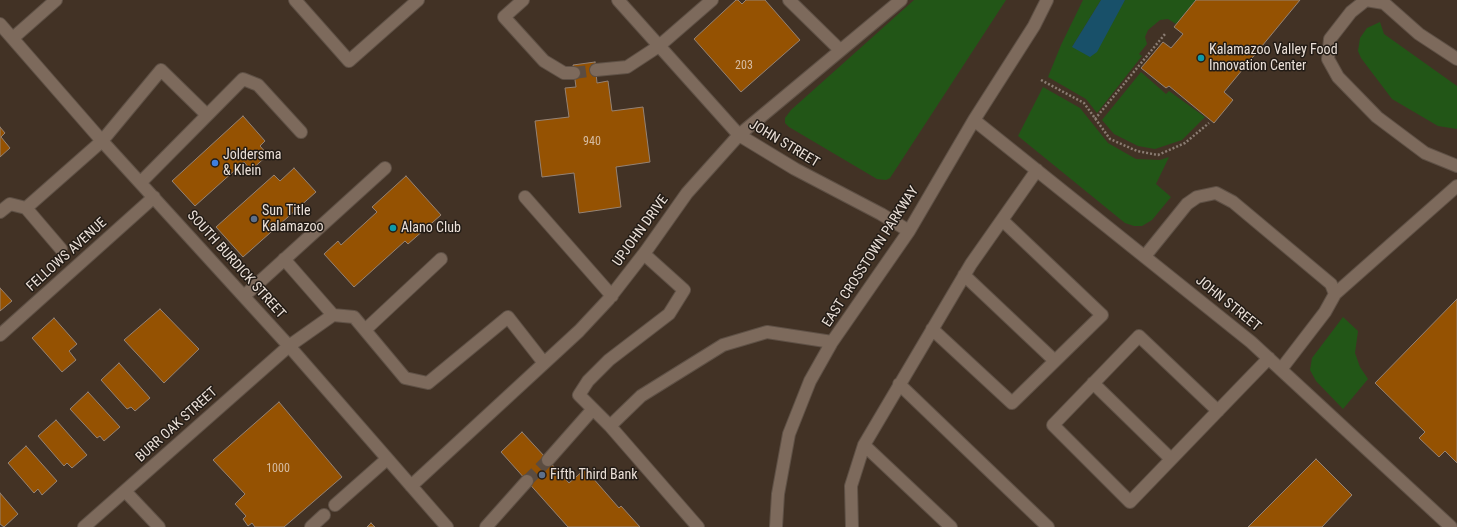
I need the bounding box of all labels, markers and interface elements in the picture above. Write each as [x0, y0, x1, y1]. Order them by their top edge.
place label: Kalamazoo Valley Food Innovation Center [1209, 42, 1338, 74]
marker: Kalamazoo Valley Food Innovation Center [1196, 53, 1206, 63]
house number: 203 [735, 59, 753, 73]
street label: JOHN STREET [746, 116, 822, 172]
house number: 940 [583, 135, 601, 149]
place label: Joldersma & Klein [223, 147, 281, 180]
marker: Joldersma & Klein [210, 158, 220, 168]
street label: EAST CROSSTOWN PARKWAY [819, 184, 923, 330]
street label: UPJOHN DRIVE [610, 192, 672, 270]
place label: Sun Title Kalamazoo [262, 203, 324, 236]
street label: SOUTH BURDICK STREET [183, 208, 289, 322]
marker: Sun Title Kalamazoo [249, 214, 259, 224]
street label: FELLOWS AVENUE [24, 215, 110, 295]
place label: Alano Club [401, 220, 461, 236]
marker: Alano Club [388, 223, 398, 233]
street label: JOHN STREET [1192, 273, 1264, 335]
street label: BURR OAK STREET [133, 384, 221, 466]
house number: 1000 [266, 462, 290, 476]
place label: Fifth Third Bank [550, 467, 637, 483]
marker: Fifth Third Bank [537, 470, 547, 480]

